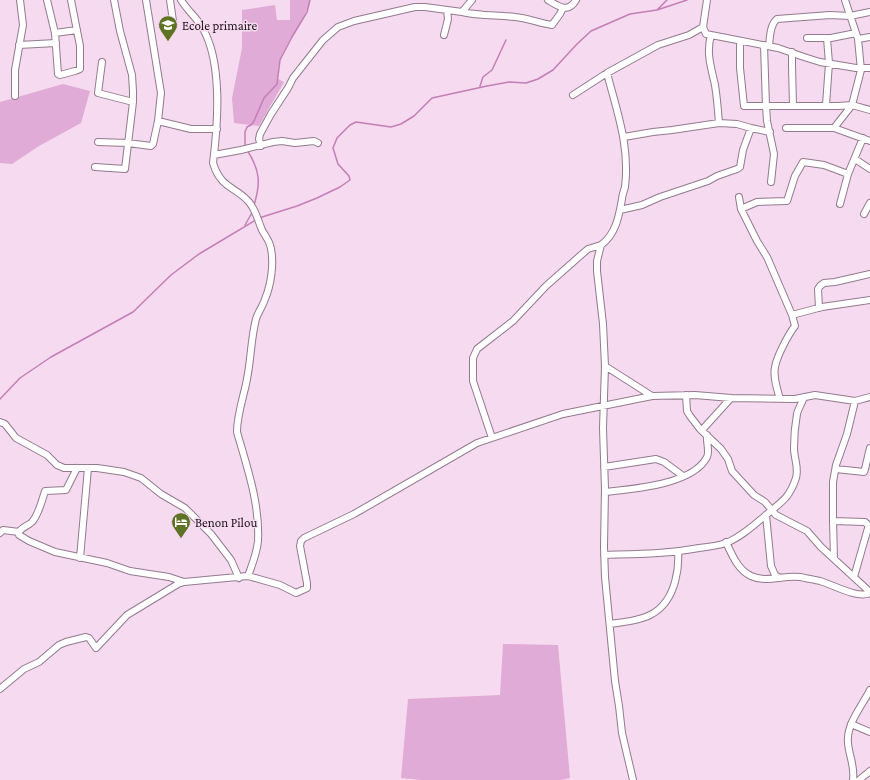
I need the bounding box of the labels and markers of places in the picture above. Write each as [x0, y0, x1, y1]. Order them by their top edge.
school or university icon: Ecole primaire [157, 14, 179, 42]
place label: Ecole primaire [182, 18, 257, 33]
hotel icon: Benon Pilou [170, 511, 192, 539]
place label: Benon Pilou [195, 515, 257, 530]

